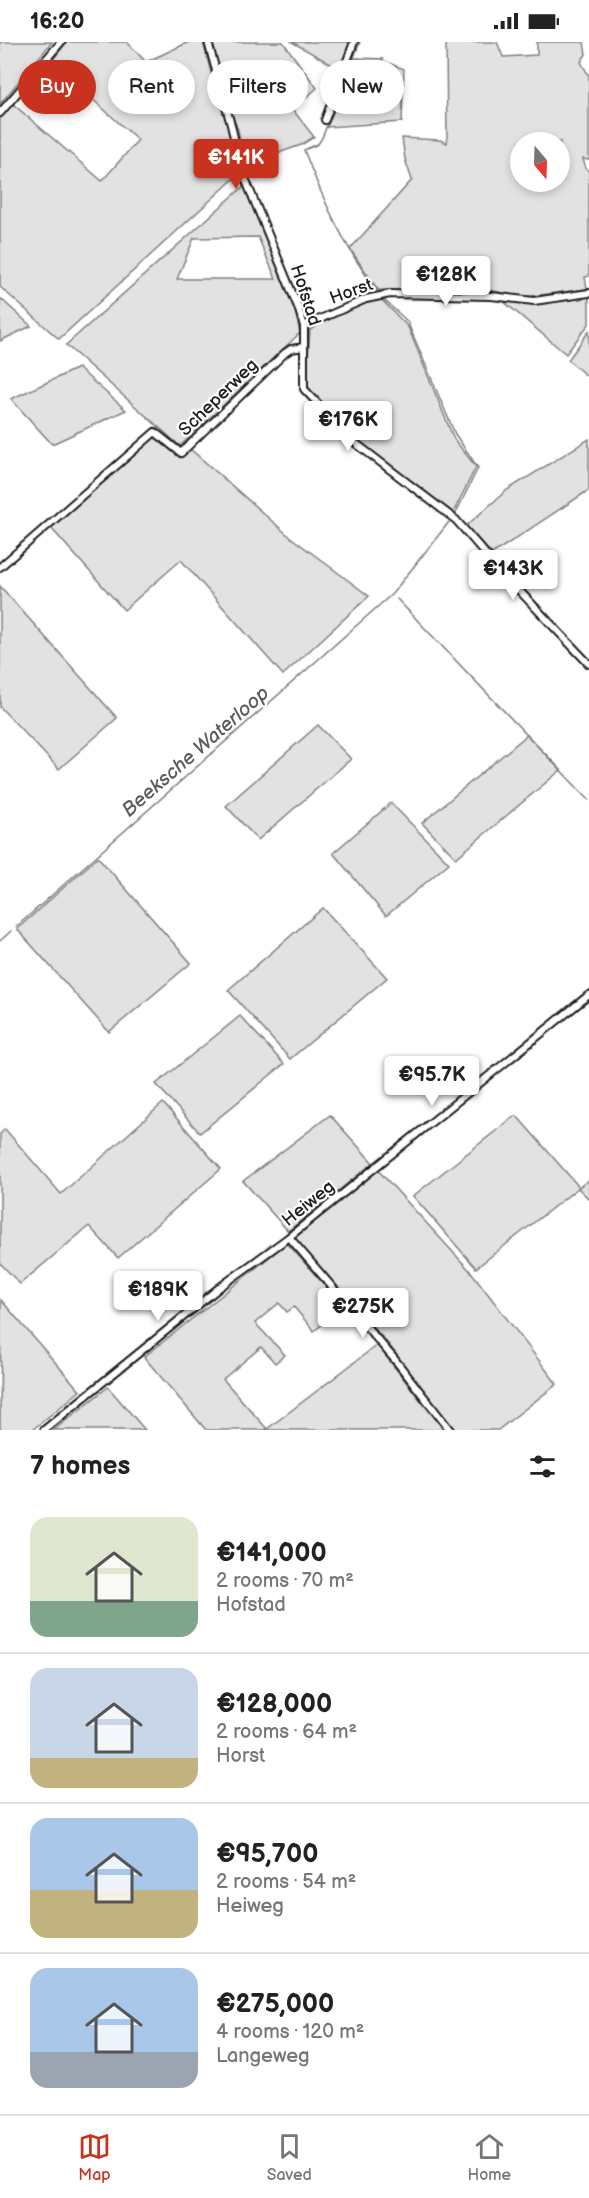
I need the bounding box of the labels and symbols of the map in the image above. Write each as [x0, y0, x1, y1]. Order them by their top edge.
north arrow [510, 132, 570, 192]
pin: €141K [194, 139, 278, 190]
pin: €128K [404, 256, 488, 307]
street label: Hofstad [286, 262, 325, 328]
street label: Horst [327, 274, 376, 309]
street label: Scheperweg [174, 354, 262, 440]
pin: €176K [306, 401, 390, 452]
pin: €143K [471, 550, 555, 601]
water label: Beeksche Waterloop [117, 681, 274, 822]
pin: €95.7K [383, 1056, 481, 1107]
street label: Heiweg [278, 1176, 339, 1231]
pin: €189K [116, 1271, 200, 1322]
pin: €275K [321, 1288, 405, 1339]

